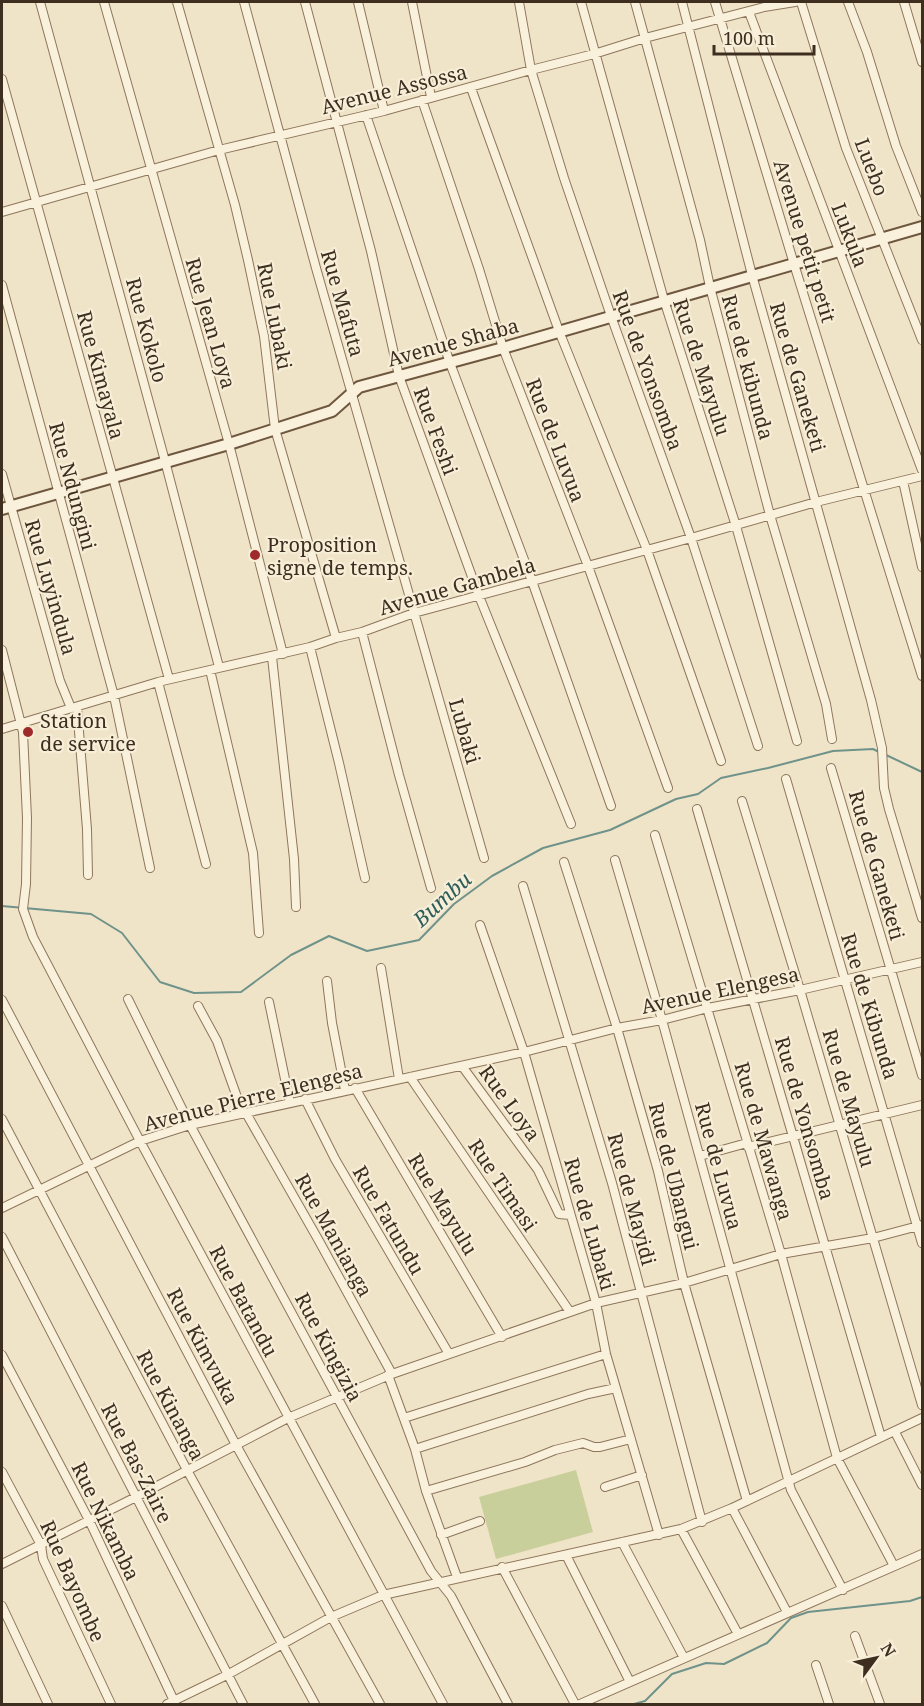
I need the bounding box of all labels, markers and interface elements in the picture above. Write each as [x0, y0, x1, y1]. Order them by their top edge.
scale bar [714, 18, 814, 56]
text: 100 m [723, 26, 775, 50]
street label: Avenue Assossa [318, 58, 470, 120]
street label: Luebo [849, 134, 895, 200]
street label: Avenue petit petit [767, 156, 843, 326]
street label: Lukula [825, 199, 875, 271]
street label: Rue Mafuta [315, 246, 371, 360]
street label: Rue Jean Loya [179, 254, 243, 392]
street label: Rue Lubaki [251, 260, 299, 372]
street label: Rue Kokolo [120, 275, 174, 385]
street label: Rue de Yonsomba [607, 286, 689, 454]
street label: Rue de kibunda [716, 291, 780, 443]
street label: Rue de Mayulu [667, 295, 737, 439]
street label: Rue de Ganeketi [764, 299, 832, 456]
street label: Rue Kimayala [71, 308, 131, 442]
street label: Avenue Shaba [384, 311, 522, 373]
street label: Rue de Luvua [520, 374, 592, 506]
street label: Rue Feshi [408, 383, 465, 479]
street label: Rue Ndungini [43, 419, 103, 553]
street label: Rue Luyindula [19, 516, 83, 658]
place label: Proposition signe de temps. [267, 531, 413, 581]
marker: Proposition signe de temps. [248, 548, 262, 562]
street label: Avenue Gambela [376, 551, 538, 621]
street label: Lubaki [443, 695, 487, 767]
place label: Station de service [40, 707, 136, 757]
marker: Station de service [21, 725, 35, 739]
street label: Rue de Ganeketi [843, 787, 911, 944]
water label: Bumbu [406, 865, 478, 933]
street label: Rue de Kibunda [835, 930, 905, 1082]
street label: Avenue Elengesa [639, 960, 801, 1020]
street label: Rue de Mayulu [816, 1026, 882, 1170]
street label: Rue de Yonsomba [769, 1033, 841, 1203]
street label: Avenue Pierre Elengesa [141, 1057, 365, 1137]
street label: Rue de Mawanga [729, 1059, 799, 1223]
street label: Rue Loya [473, 1060, 547, 1146]
street label: Rue de Luvua [689, 1099, 749, 1233]
street label: Rue de Ubangui [643, 1100, 705, 1253]
street label: Rue de Mayidi [601, 1130, 663, 1269]
street label: Rue Timasi [462, 1134, 544, 1237]
street label: Rue Mayulu [402, 1148, 484, 1260]
street label: Rue de Lubaki [558, 1155, 622, 1294]
street label: Rue Fatundu [347, 1161, 431, 1280]
street label: Rue Manianga [289, 1168, 379, 1302]
street label: Rue Batandu [203, 1241, 285, 1362]
street label: Rue Kimvuka [161, 1283, 245, 1409]
street label: Rue Kingizia [289, 1288, 369, 1406]
street label: Rue Kinanga [131, 1345, 211, 1465]
street label: Rue Bas-Zaire [95, 1399, 179, 1527]
street label: Rue Nikamba [66, 1457, 146, 1585]
street label: Rue Bayombe [34, 1516, 112, 1646]
north arrow [846, 1628, 906, 1688]
text: N [876, 1639, 901, 1661]

